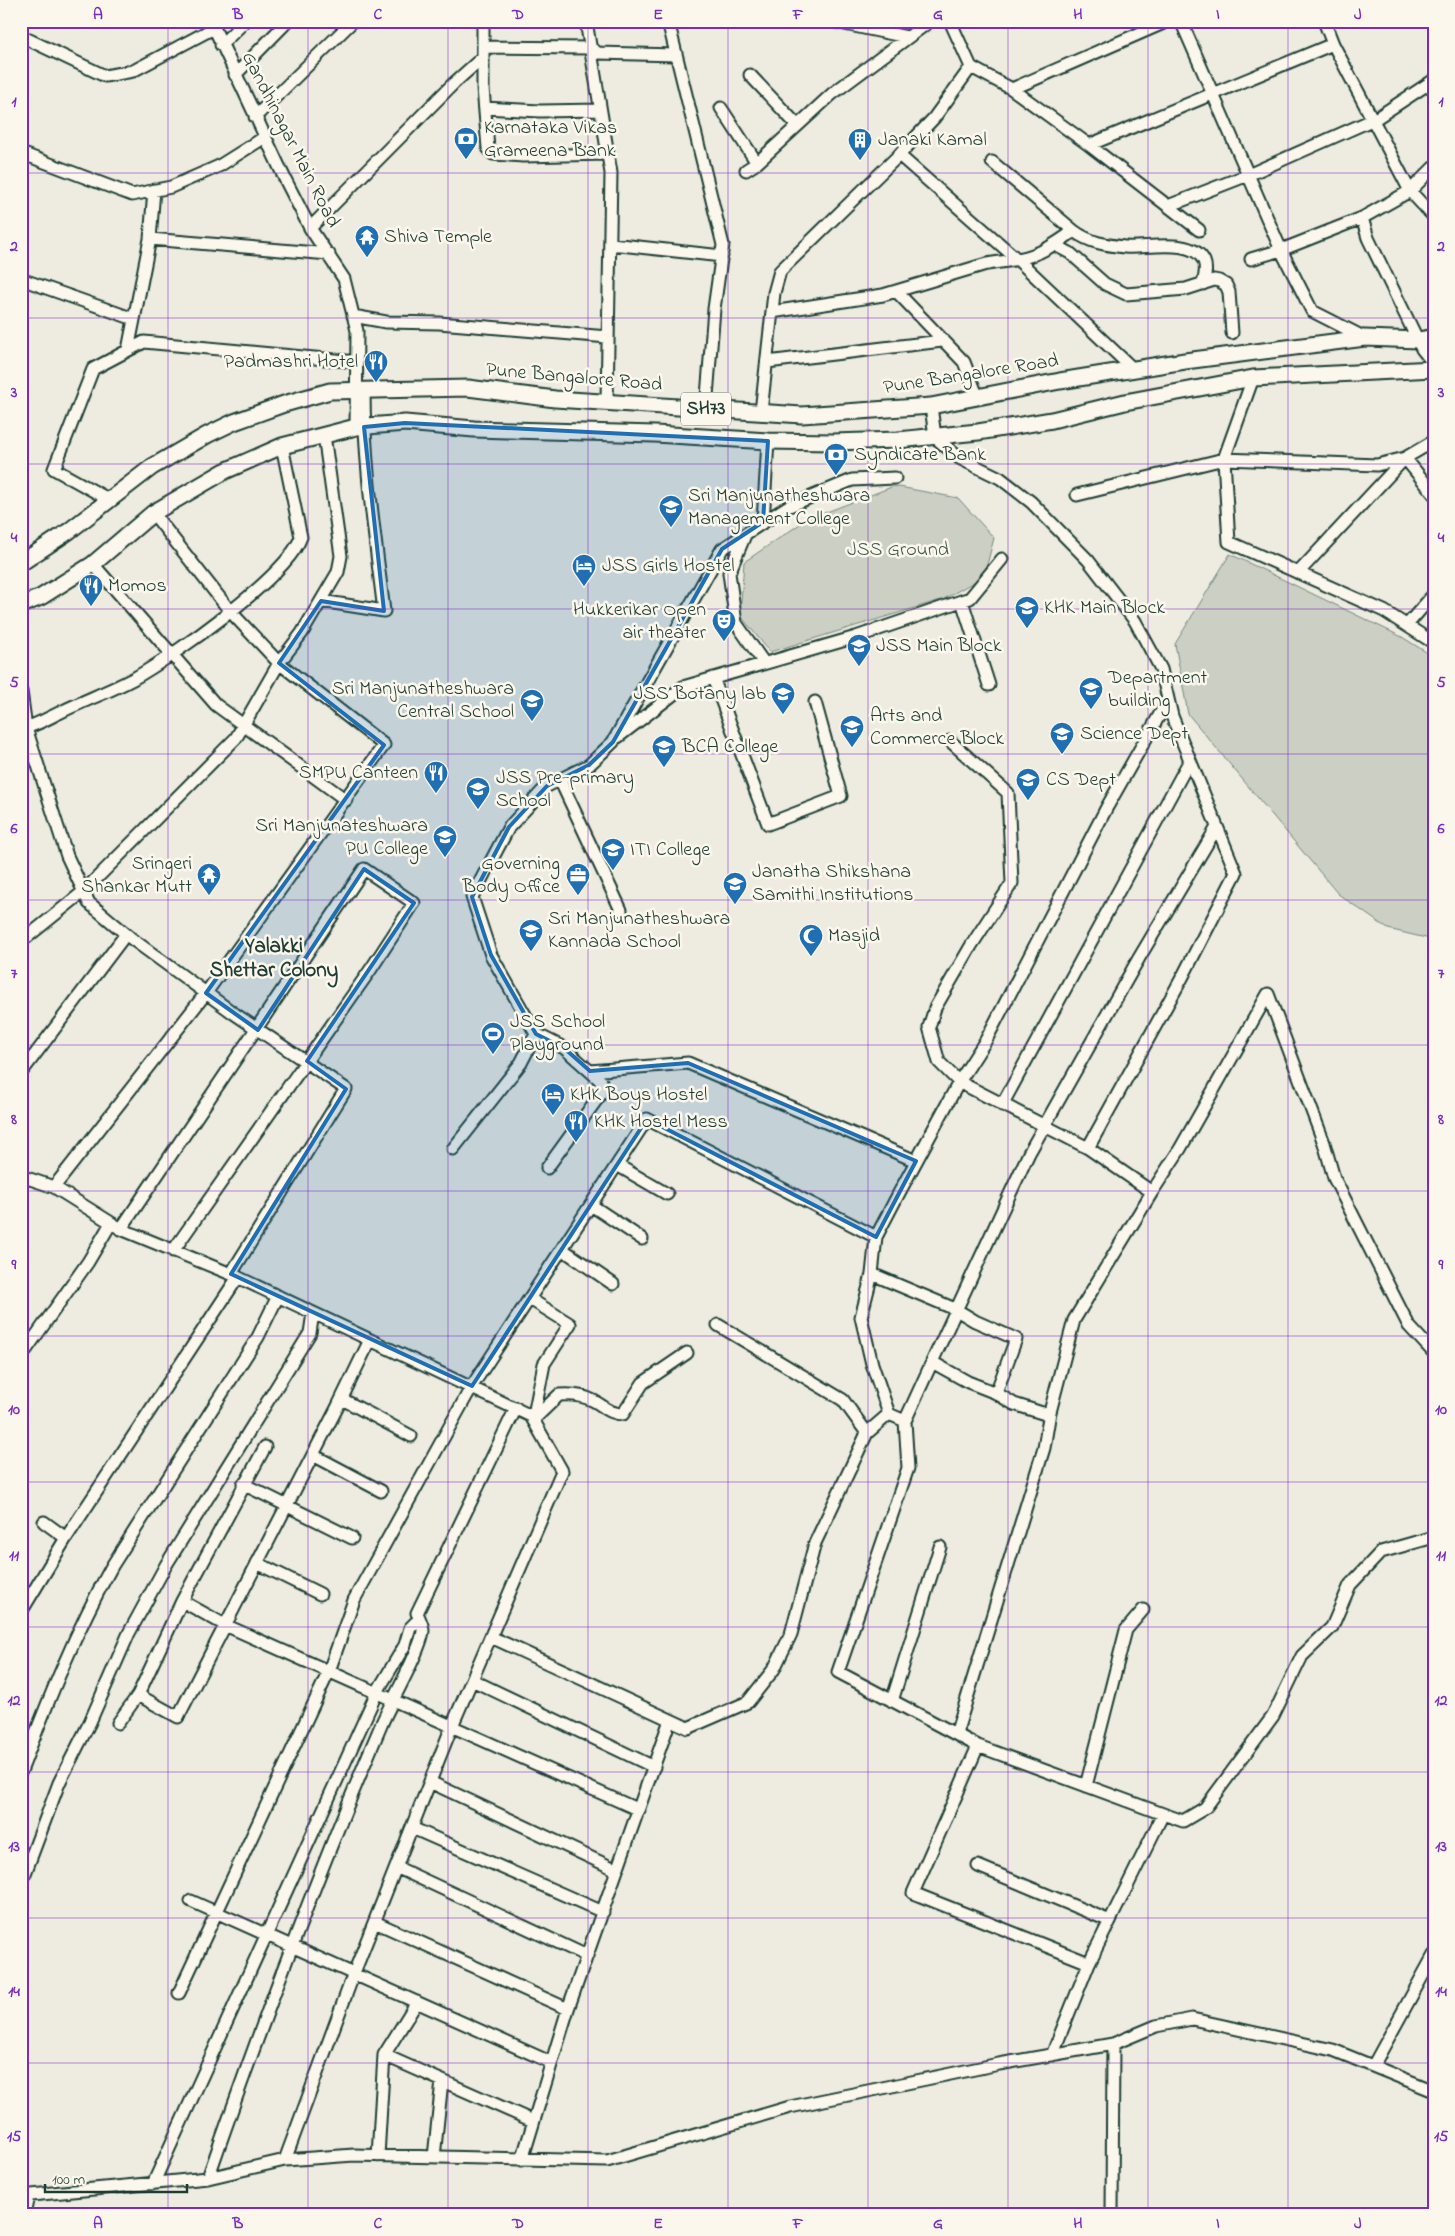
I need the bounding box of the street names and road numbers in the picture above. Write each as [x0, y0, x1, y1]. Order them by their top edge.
street label: Gandhinagar Main Road [232, 47, 347, 234]
street label: Pune Bangalore Road [881, 347, 1061, 404]
street label: Pune Bangalore Road [485, 356, 663, 401]
road number: SH73 [681, 392, 731, 426]

